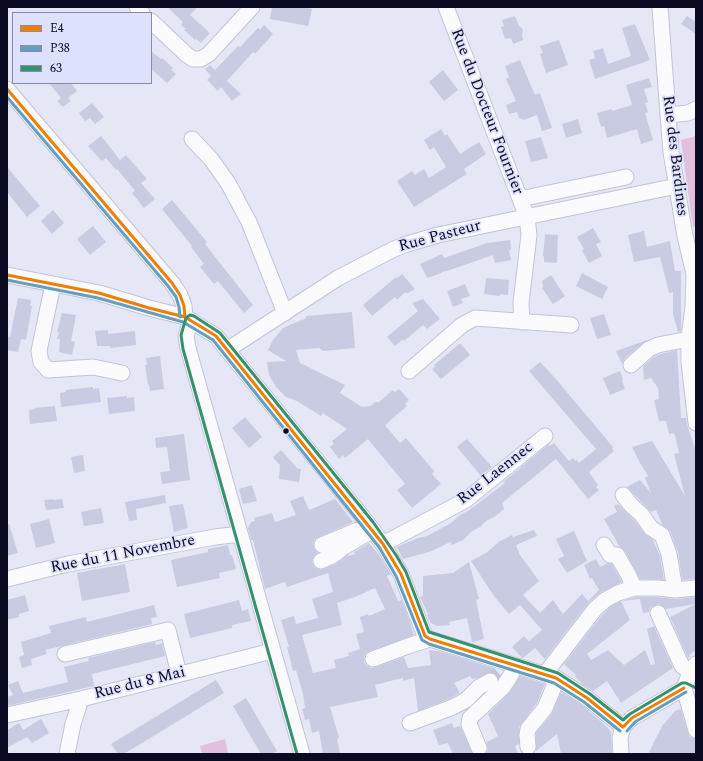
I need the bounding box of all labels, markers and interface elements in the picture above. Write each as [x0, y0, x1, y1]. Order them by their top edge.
legend [12, 12, 152, 84]
text: E4 [50, 19, 64, 38]
street label: Rue du Docteur Fournier [445, 26, 527, 198]
text: P38 [50, 39, 70, 58]
text: 63 [50, 59, 62, 78]
street label: Rue des Bardines [657, 95, 691, 217]
street label: Rue Pasteur [397, 217, 483, 257]
unlabelled marker [281, 426, 291, 436]
street label: Rue Laennec [454, 438, 538, 510]
street label: Rue du 11 Novembre [49, 532, 197, 578]
street label: Rue du 8 Mai [92, 663, 188, 705]

